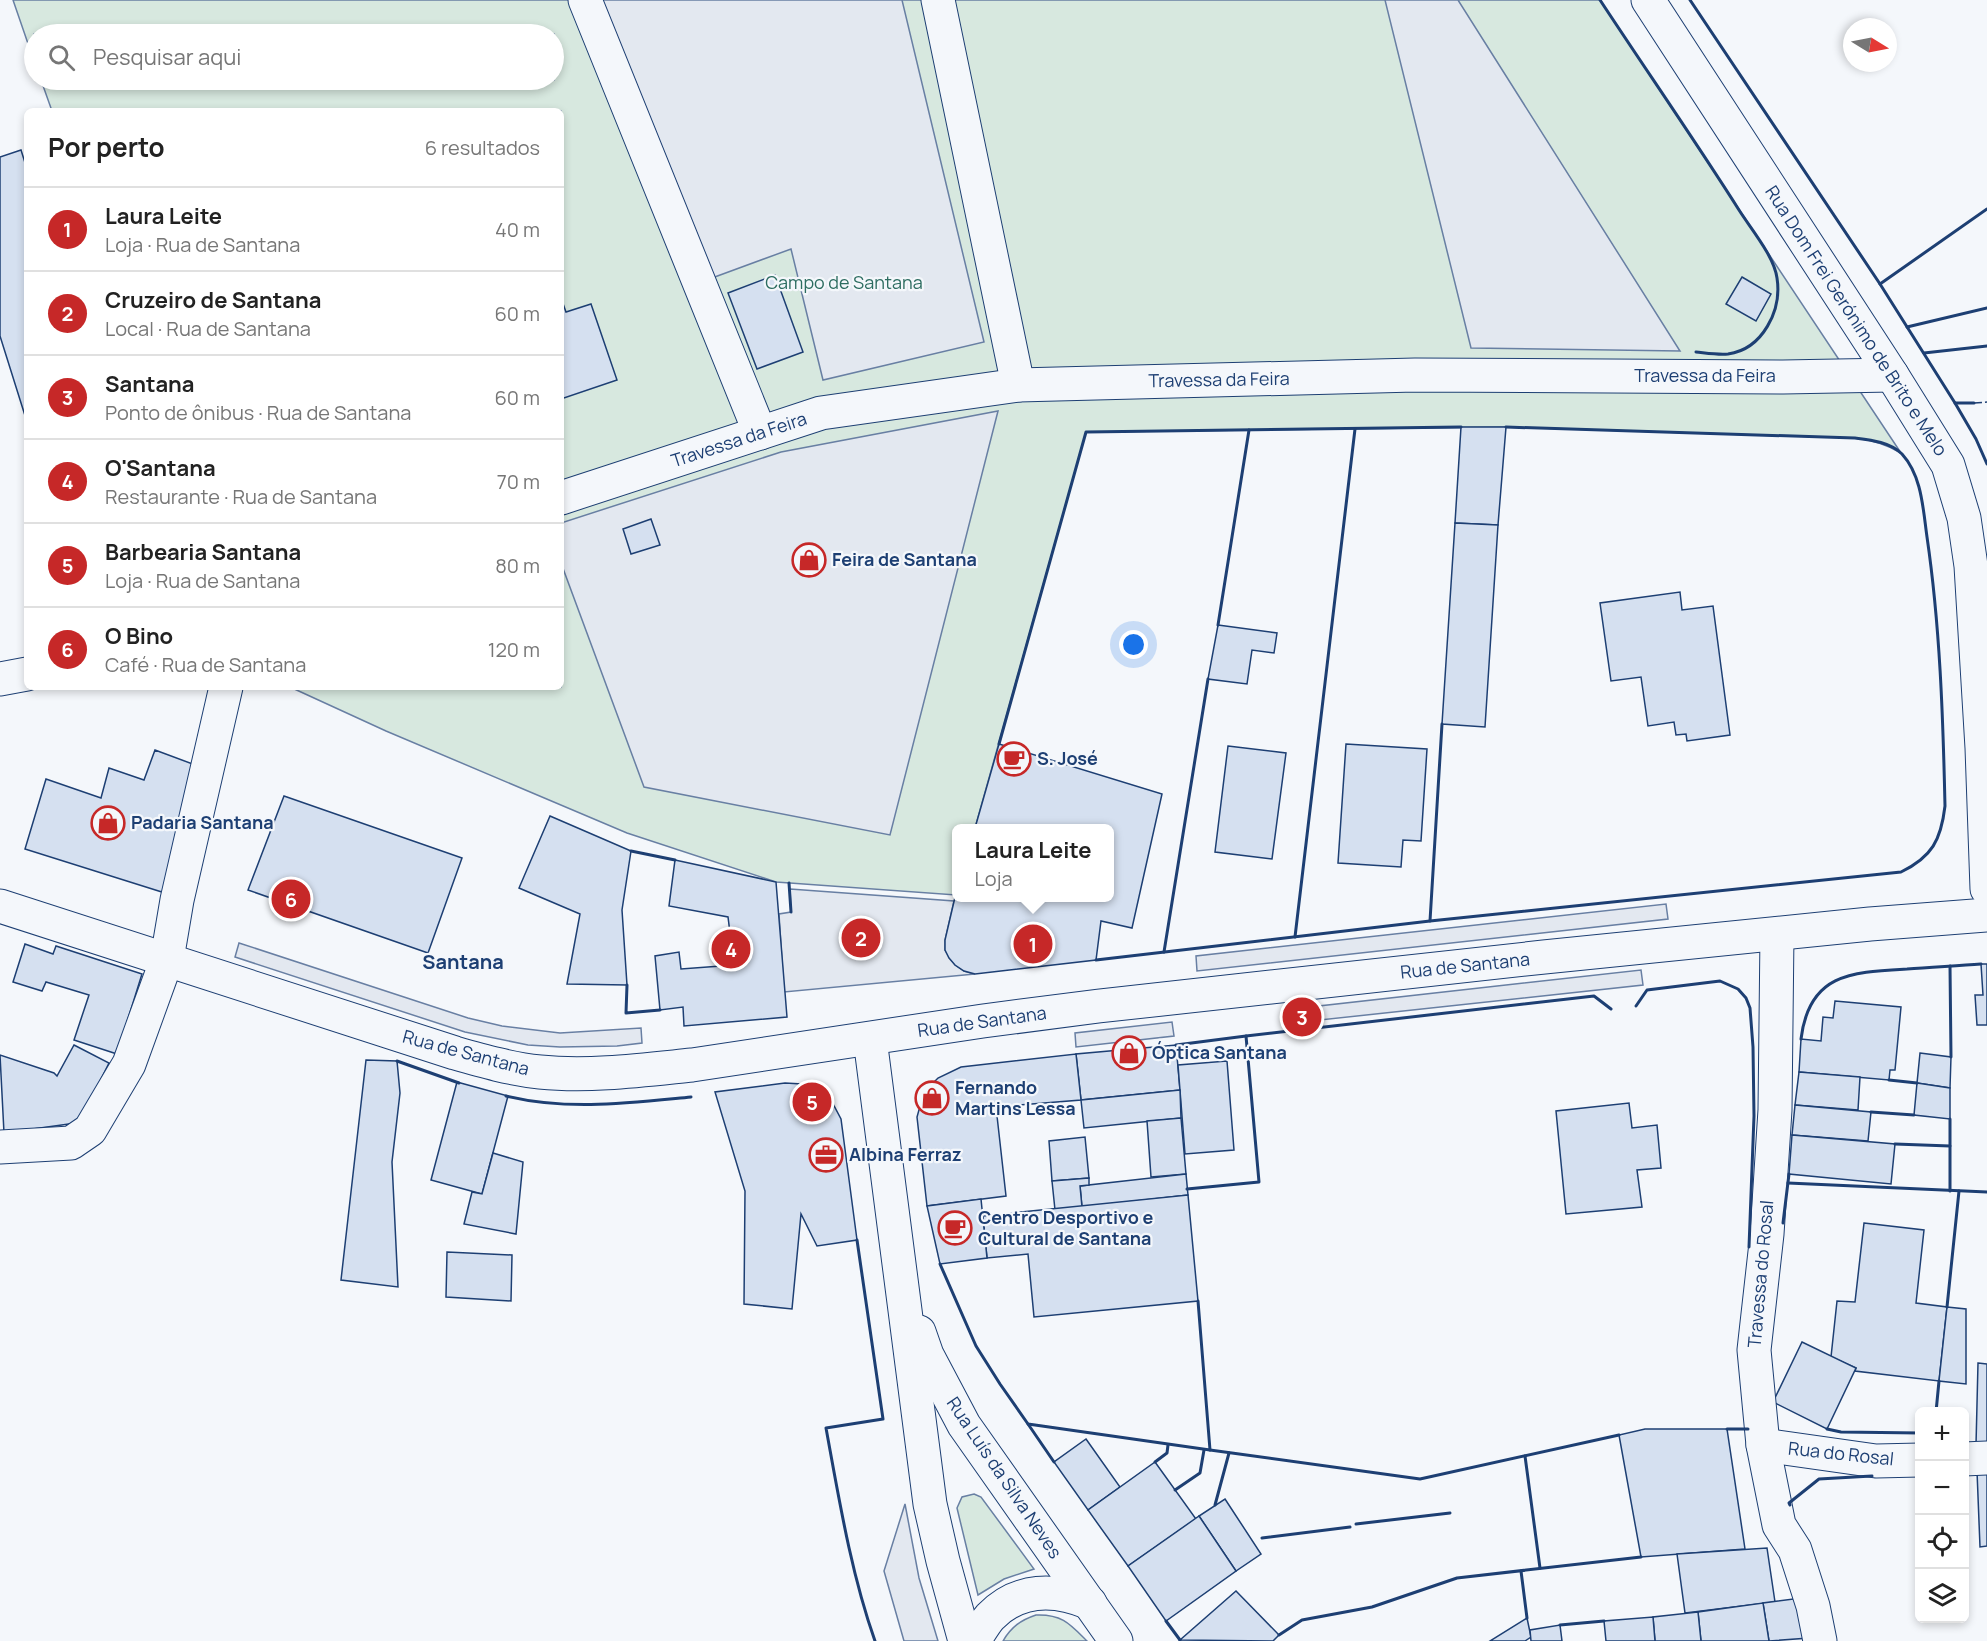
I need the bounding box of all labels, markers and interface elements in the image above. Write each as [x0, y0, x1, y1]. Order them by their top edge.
north arrow [1843, 18, 1897, 72]
search box [24, 24, 564, 90]
icon: search [45, 41, 78, 74]
text: Pesquisar aqui [93, 42, 241, 72]
text: Por perto [48, 129, 165, 165]
text: 6 resultados [425, 134, 540, 161]
street label: Rua Dom Frei Gerónimo de Brito e Melo [1760, 181, 1953, 460]
text: Laura Leite [105, 201, 222, 231]
text: 1 [63, 216, 72, 243]
text: 40 m [495, 216, 540, 243]
text: Loja · Rua de Santana [105, 231, 300, 258]
park label: Campo de Santana [765, 270, 923, 294]
text: Cruzeiro de Santana [105, 285, 321, 315]
text: 2 [62, 300, 73, 327]
text: 60 m [494, 300, 540, 327]
text: Local · Rua de Santana [105, 315, 311, 342]
street label: Travessa da Feira [1634, 363, 1776, 387]
street label: Travessa da Feira [1148, 366, 1290, 392]
text: Santana [105, 369, 195, 399]
text: 3 [62, 384, 73, 411]
text: 60 m [494, 384, 540, 411]
text: Ponto de ônibus · Rua de Santana [105, 399, 411, 426]
street label: Travessa da Feira [668, 406, 810, 472]
text: O'Santana [105, 453, 216, 483]
text: 4 [61, 468, 74, 495]
text: 70 m [497, 468, 540, 495]
text: Restaurante · Rua de Santana [105, 483, 377, 510]
text: Barbearia Santana [105, 537, 301, 567]
shop icon: Feira de Santana [791, 542, 827, 578]
place label: Feira de Santana [832, 547, 977, 571]
text: 5 [62, 552, 73, 579]
text: 80 m [495, 552, 540, 579]
text: Loja · Rua de Santana [105, 567, 300, 594]
text: O Bino [105, 621, 173, 651]
your location [1119, 630, 1148, 659]
text: 6 [61, 636, 74, 663]
text: 120 m [488, 636, 540, 663]
text: Café · Rua de Santana [105, 651, 306, 678]
cafe icon: S. José [996, 741, 1032, 777]
place label: S. José [1037, 746, 1098, 770]
shop icon: Padaria Santana [90, 805, 126, 841]
place label: Padaria Santana [131, 810, 274, 834]
popup [952, 824, 1114, 902]
text: Laura Leite [974, 835, 1092, 865]
text: Loja [974, 865, 1013, 892]
pin: 6 [272, 876, 310, 922]
pin: 2 [842, 916, 880, 960]
pin: 1 [1014, 922, 1052, 966]
pin: 4 [712, 926, 750, 972]
street label: Rua de Santana [1399, 946, 1531, 984]
district label: Santana [422, 948, 504, 975]
pin: 3 [1282, 994, 1322, 1040]
street label: Rua de Santana [916, 1000, 1048, 1042]
street label: Rua de Santana [400, 1024, 532, 1080]
shop icon: Óptica Santana [1111, 1035, 1147, 1071]
place label: Óptica Santana [1152, 1040, 1287, 1064]
place label: Fernando Martins Lessa [955, 1075, 1076, 1120]
pin: 5 [792, 1080, 832, 1124]
shop icon: Fernando Martins Lessa [914, 1080, 950, 1116]
office icon: Albina Ferraz [808, 1137, 844, 1173]
place label: Albina Ferraz [849, 1142, 962, 1166]
street label: Travessa do Rosal [1742, 1199, 1778, 1349]
place label: Centro Desportivo e Cultural de Santana [978, 1205, 1153, 1250]
cafe icon: Centro Desportivo e Cultural de Santana [937, 1210, 973, 1246]
street label: Rua Luís da Silva Neves [942, 1392, 1068, 1563]
map controls [1915, 1407, 1969, 1623]
button: + [1915, 1407, 1969, 1461]
street label: Rua do Rosal [1787, 1436, 1895, 1470]
button: − [1915, 1461, 1969, 1515]
button: locate [1915, 1515, 1969, 1569]
button: layers [1915, 1569, 1969, 1623]

